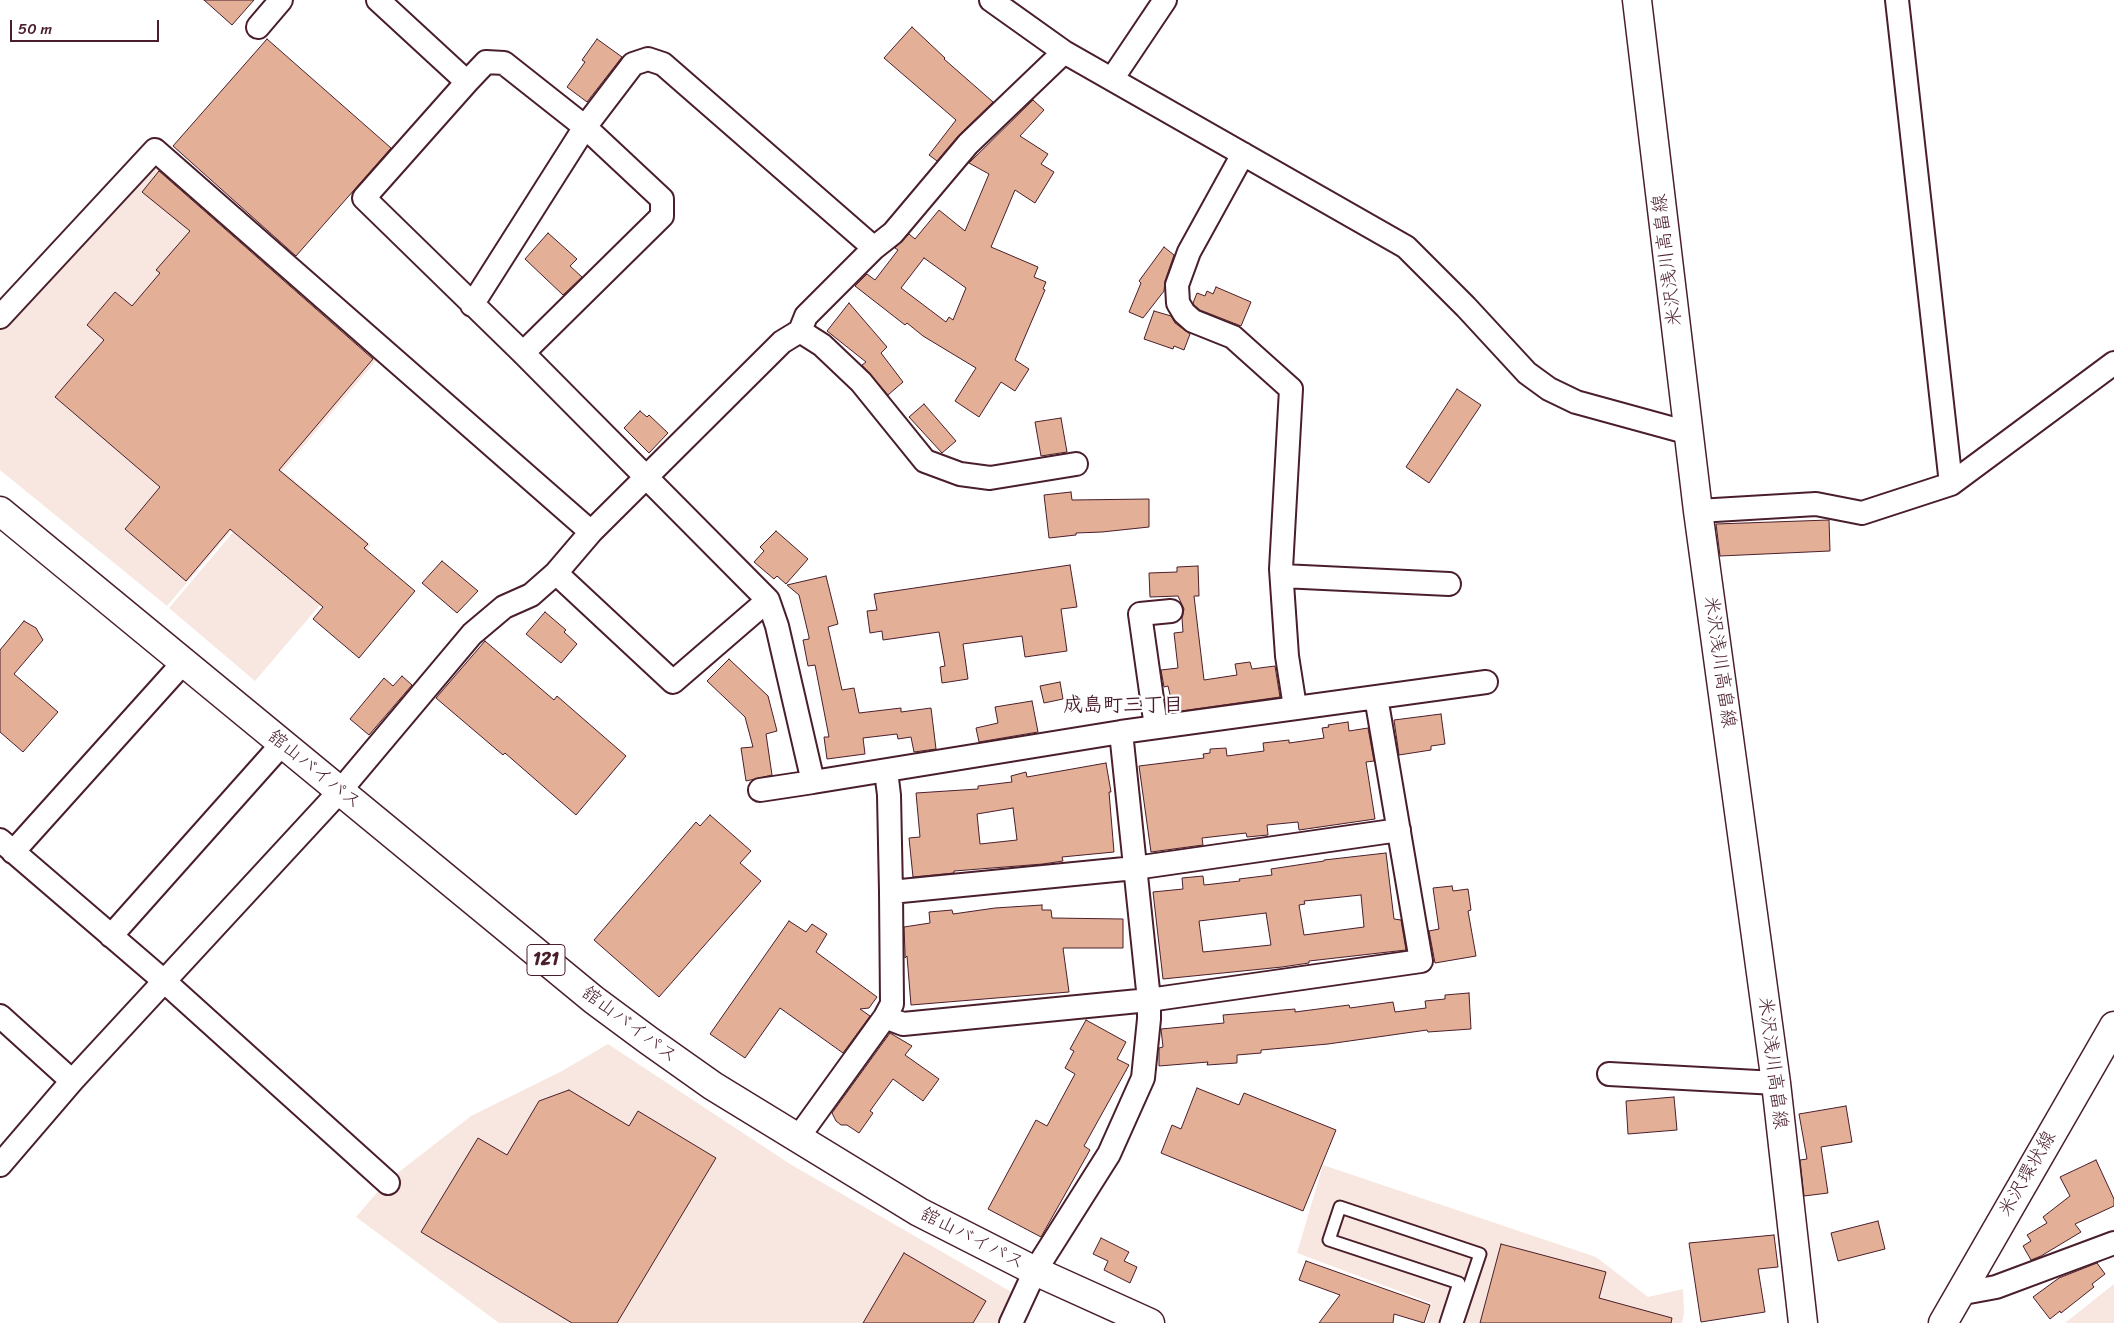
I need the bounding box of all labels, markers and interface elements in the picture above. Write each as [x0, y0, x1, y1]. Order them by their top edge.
scale bar [12, 10, 161, 42]
text: 50 m [18, 16, 52, 42]
street label: 米沢浅川高畠線 [1649, 193, 1687, 327]
street label: 米沢浅川高畠線 [1698, 595, 1740, 729]
district label: 成島町三丁目 [1063, 694, 1183, 718]
street label: 舘山バイパス [263, 725, 365, 815]
road number: 121 [527, 944, 565, 976]
street label: 舘山バイパス [577, 982, 681, 1068]
street label: 米沢浅川高畠線 [1753, 996, 1791, 1130]
street label: 米沢環状線 [1994, 1127, 2062, 1221]
street label: 舘山バイパス [916, 1203, 1028, 1275]

